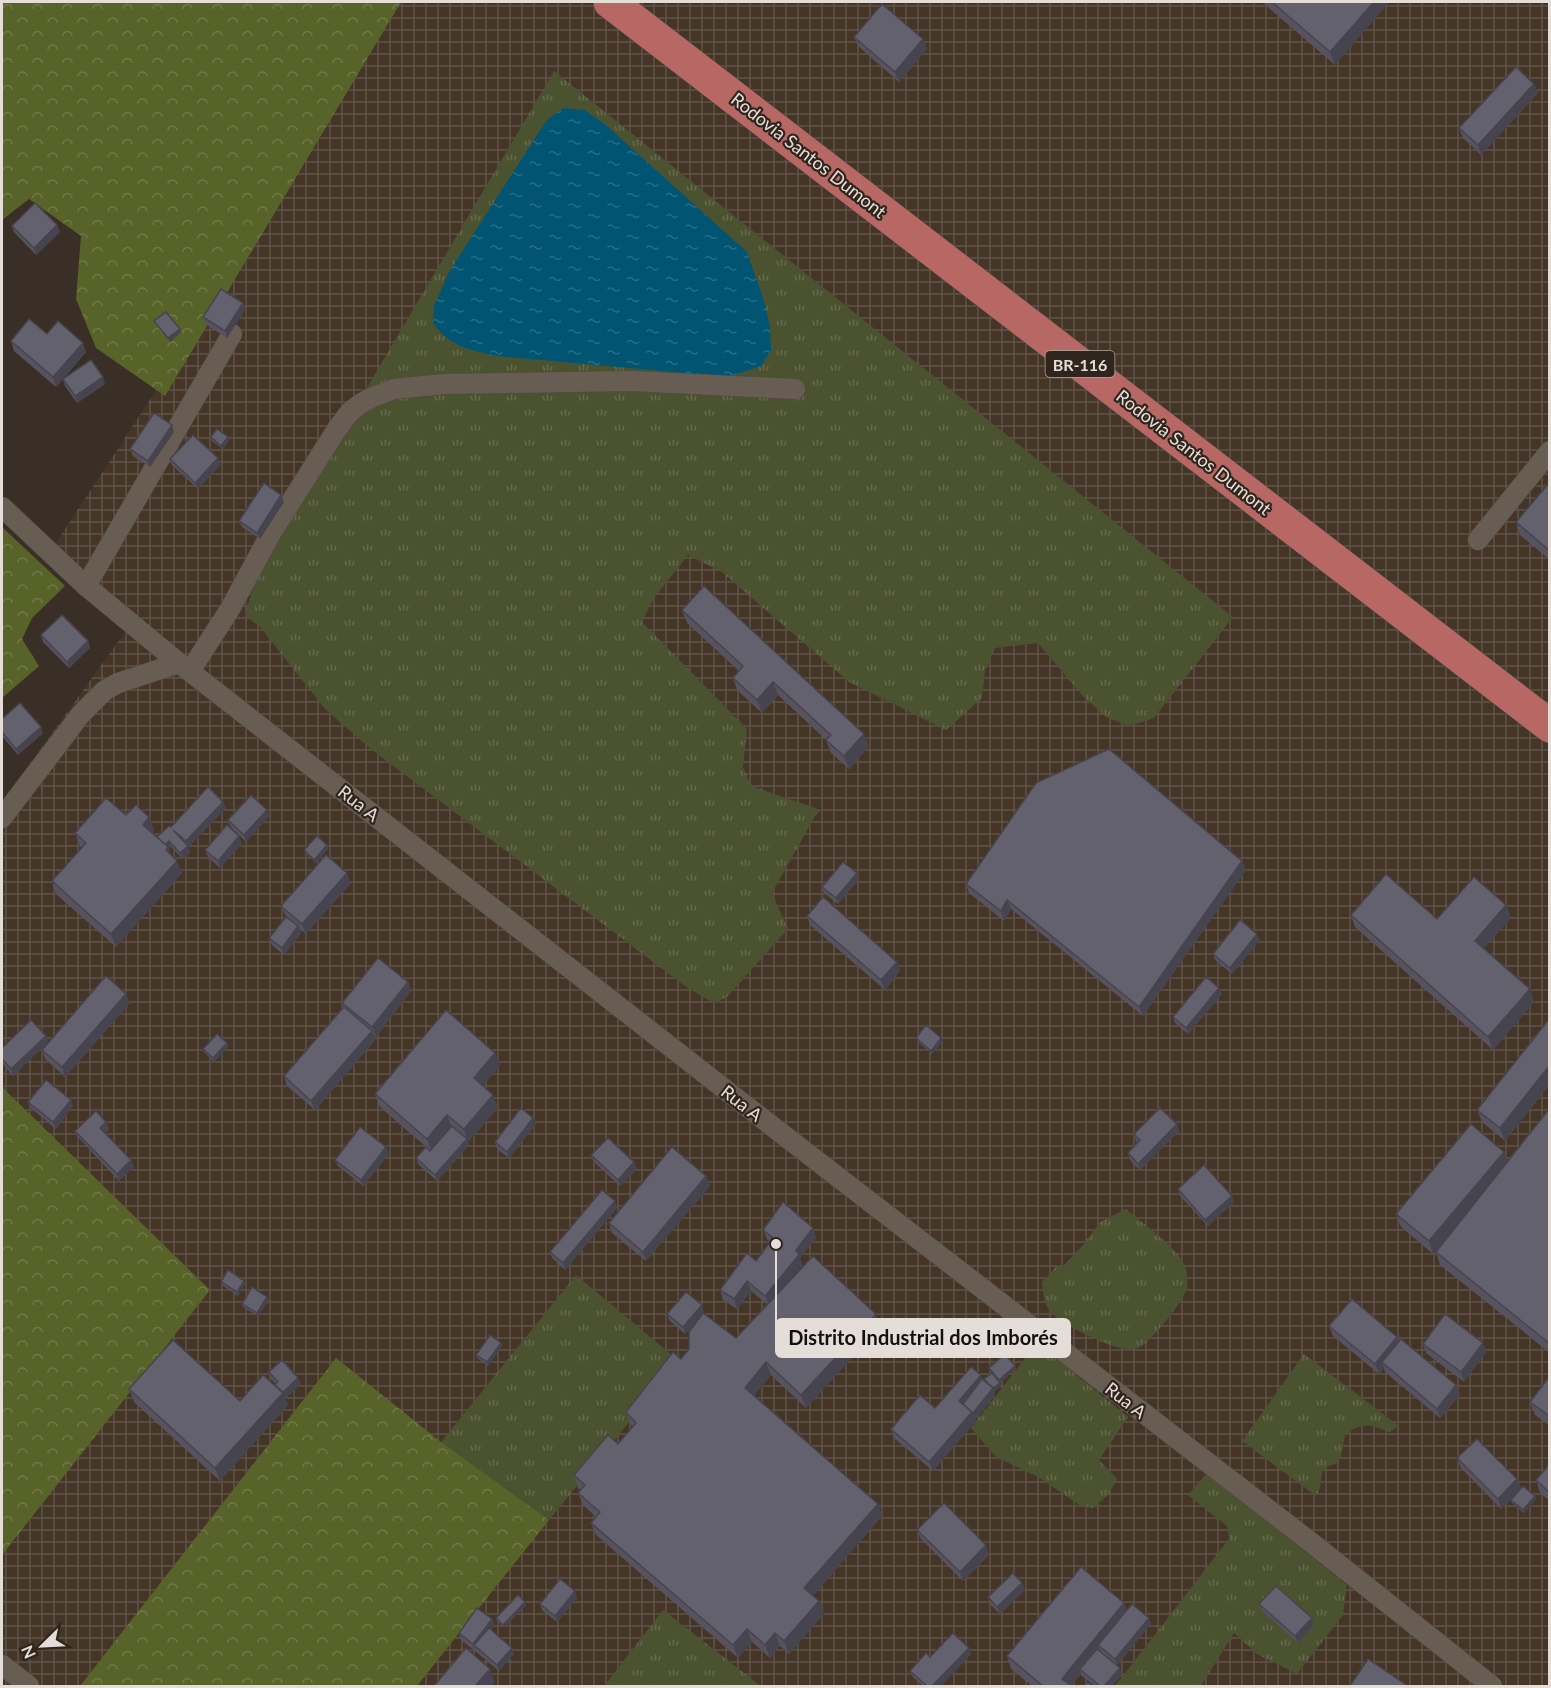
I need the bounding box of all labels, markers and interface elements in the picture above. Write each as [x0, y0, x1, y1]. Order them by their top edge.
street label: Rodovia Santos Dumont [727, 88, 891, 223]
road number: BR-116 [1046, 351, 1114, 377]
street label: Rodovia Santos Dumont [1112, 385, 1276, 520]
street label: Rua A [334, 780, 385, 826]
street label: Rua A [717, 1080, 768, 1126]
callout: Distrito Industrial dos Imborés [776, 1319, 1070, 1357]
text: Distrito Industrial dos Imborés [788, 1325, 1058, 1349]
street label: Rua A [1101, 1377, 1152, 1423]
north arrow [12, 1616, 72, 1676]
text: N [17, 1643, 39, 1662]

